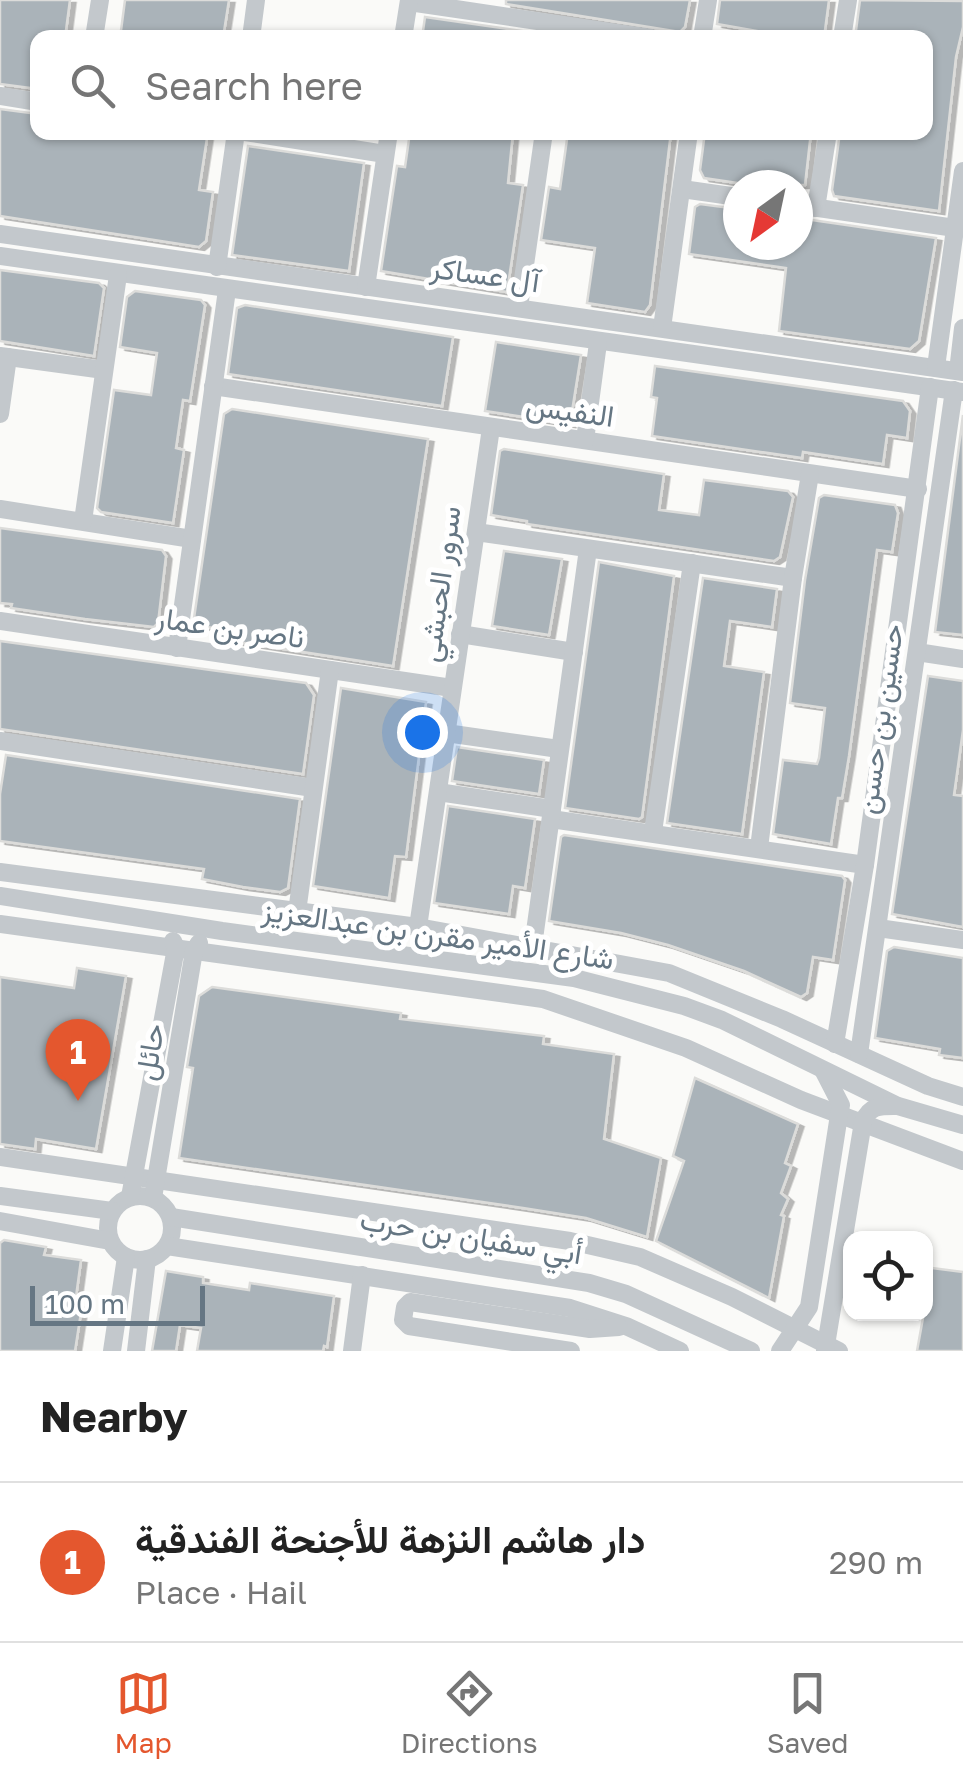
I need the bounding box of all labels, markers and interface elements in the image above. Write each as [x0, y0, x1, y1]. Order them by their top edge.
search box [30, 30, 933, 140]
icon: search [65, 58, 120, 113]
text: Search here [145, 63, 363, 108]
north arrow [723, 170, 813, 260]
street label: آل عساكر [427, 248, 544, 301]
street label: النفيس [524, 386, 617, 435]
street label: سرور الحبشي [410, 504, 475, 665]
street label: ناصر بن عمار [152, 599, 307, 656]
street label: حسين بن حسن [848, 622, 911, 816]
your location [397, 707, 448, 758]
street label: شارع الأمير مقرن بن عبدالعزيز [259, 891, 616, 979]
pin: 1 [46, 1018, 110, 1101]
street label: حائل [127, 1021, 171, 1083]
street label: أبي سفيان بن حرب [357, 1201, 585, 1278]
map controls [843, 1231, 933, 1321]
button: locate [843, 1231, 933, 1321]
scale bar [30, 1281, 205, 1326]
text: 100 m [45, 1287, 125, 1320]
text: Nearby [40, 1391, 188, 1441]
text: دار هاشم النزهة للأجنحة الفندقية [135, 1516, 646, 1561]
text: 1 [64, 1543, 81, 1581]
text: 290 m [829, 1543, 923, 1581]
text: Place · Hail [135, 1573, 307, 1611]
tab: Map [115, 1666, 172, 1759]
tab: Directions [401, 1666, 538, 1759]
tab: Saved [767, 1666, 848, 1759]

